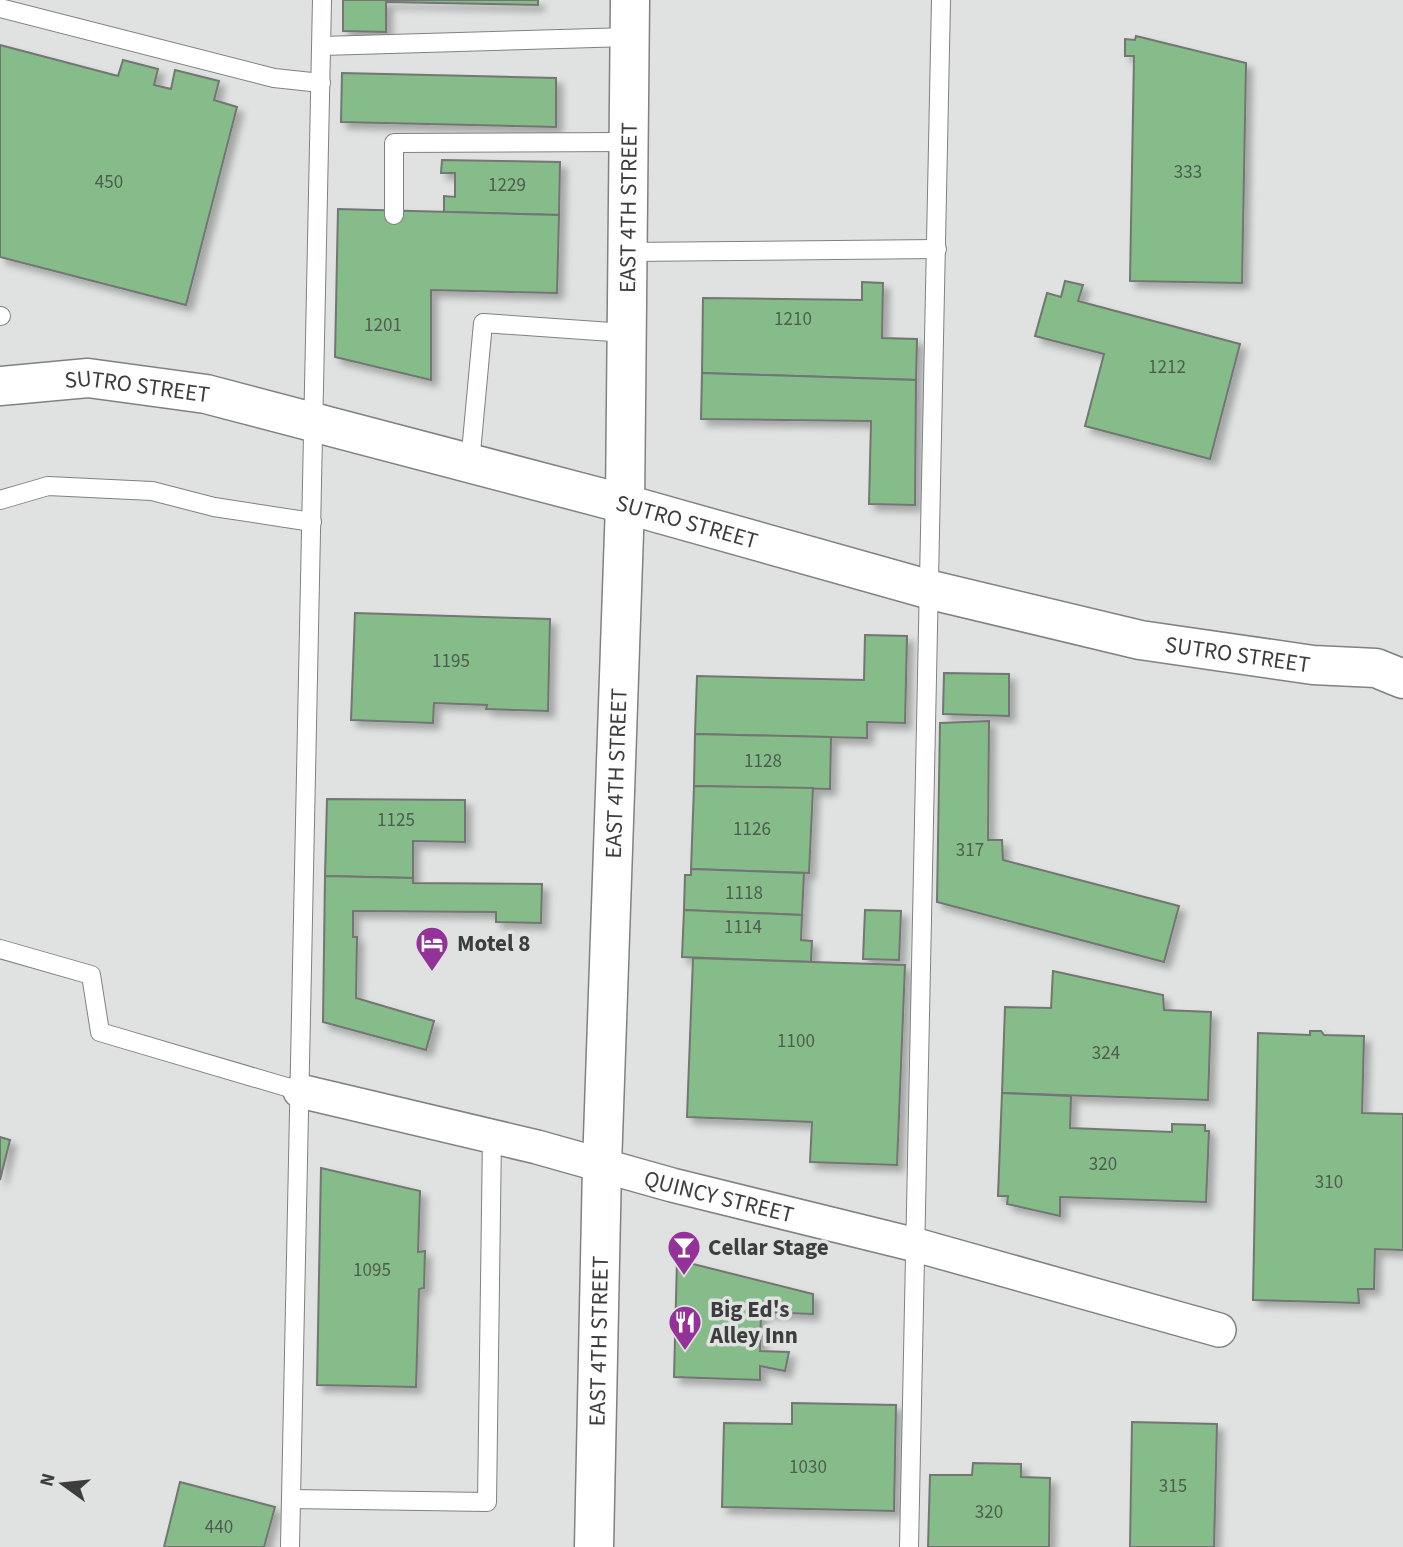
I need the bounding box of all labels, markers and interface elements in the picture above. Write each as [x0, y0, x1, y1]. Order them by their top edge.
street label: EAST 4TH STREET [611, 122, 645, 293]
house number: 333 [1174, 159, 1202, 186]
house number: 450 [95, 169, 123, 196]
house number: 1229 [488, 172, 526, 199]
house number: 1210 [774, 306, 812, 333]
house number: 1201 [364, 312, 402, 339]
house number: 1212 [1148, 354, 1186, 381]
street label: SUTRO STREET [63, 361, 212, 411]
street label: SUTRO STREET [612, 486, 762, 557]
street label: SUTRO STREET [1163, 627, 1312, 681]
house number: 1195 [432, 648, 470, 675]
street label: EAST 4TH STREET [596, 688, 635, 859]
house number: 1128 [744, 748, 782, 775]
house number: 1125 [377, 807, 415, 834]
house number: 1126 [733, 816, 771, 843]
house number: 317 [956, 837, 984, 864]
house number: 1118 [725, 880, 763, 907]
house number: 1114 [724, 914, 762, 941]
hotel icon: Motel 8 [413, 924, 451, 973]
place label: Motel 8 [457, 927, 530, 960]
house number: 1100 [777, 1028, 815, 1055]
house number: 324 [1092, 1040, 1120, 1067]
house number: 320 [1089, 1151, 1117, 1178]
street label: QUINCY STREET [640, 1161, 797, 1231]
house number: 310 [1315, 1169, 1343, 1196]
bar icon: Cellar Stage [665, 1228, 703, 1277]
place label: Cellar Stage [708, 1231, 829, 1264]
street label: EAST 4TH STREET [580, 1255, 617, 1427]
house number: 1095 [353, 1257, 391, 1284]
place label: Big Ed's Alley Inn [709, 1293, 798, 1352]
restaurant icon: Big Ed's Alley Inn [666, 1303, 704, 1352]
north arrow [28, 1449, 98, 1519]
house number: 1030 [789, 1454, 827, 1481]
text: N [33, 1470, 63, 1490]
house number: 315 [1159, 1473, 1187, 1500]
house number: 320 [975, 1499, 1003, 1526]
house number: 440 [205, 1514, 233, 1541]

